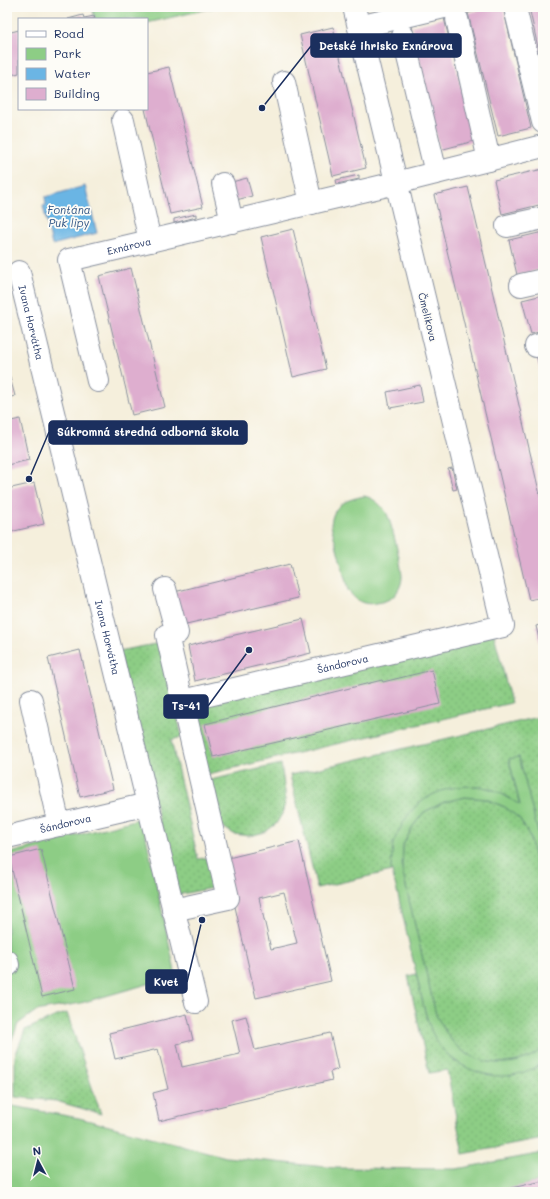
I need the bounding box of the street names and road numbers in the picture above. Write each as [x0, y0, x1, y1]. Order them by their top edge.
street label: Exnárova [105, 234, 152, 258]
street label: Ivana Horvátha [15, 284, 47, 361]
street label: Čmelíkova [415, 291, 441, 343]
street label: Ivana Horvátha [92, 599, 123, 676]
street label: Šándorova [316, 651, 370, 676]
street label: Šándorova [38, 811, 92, 836]

